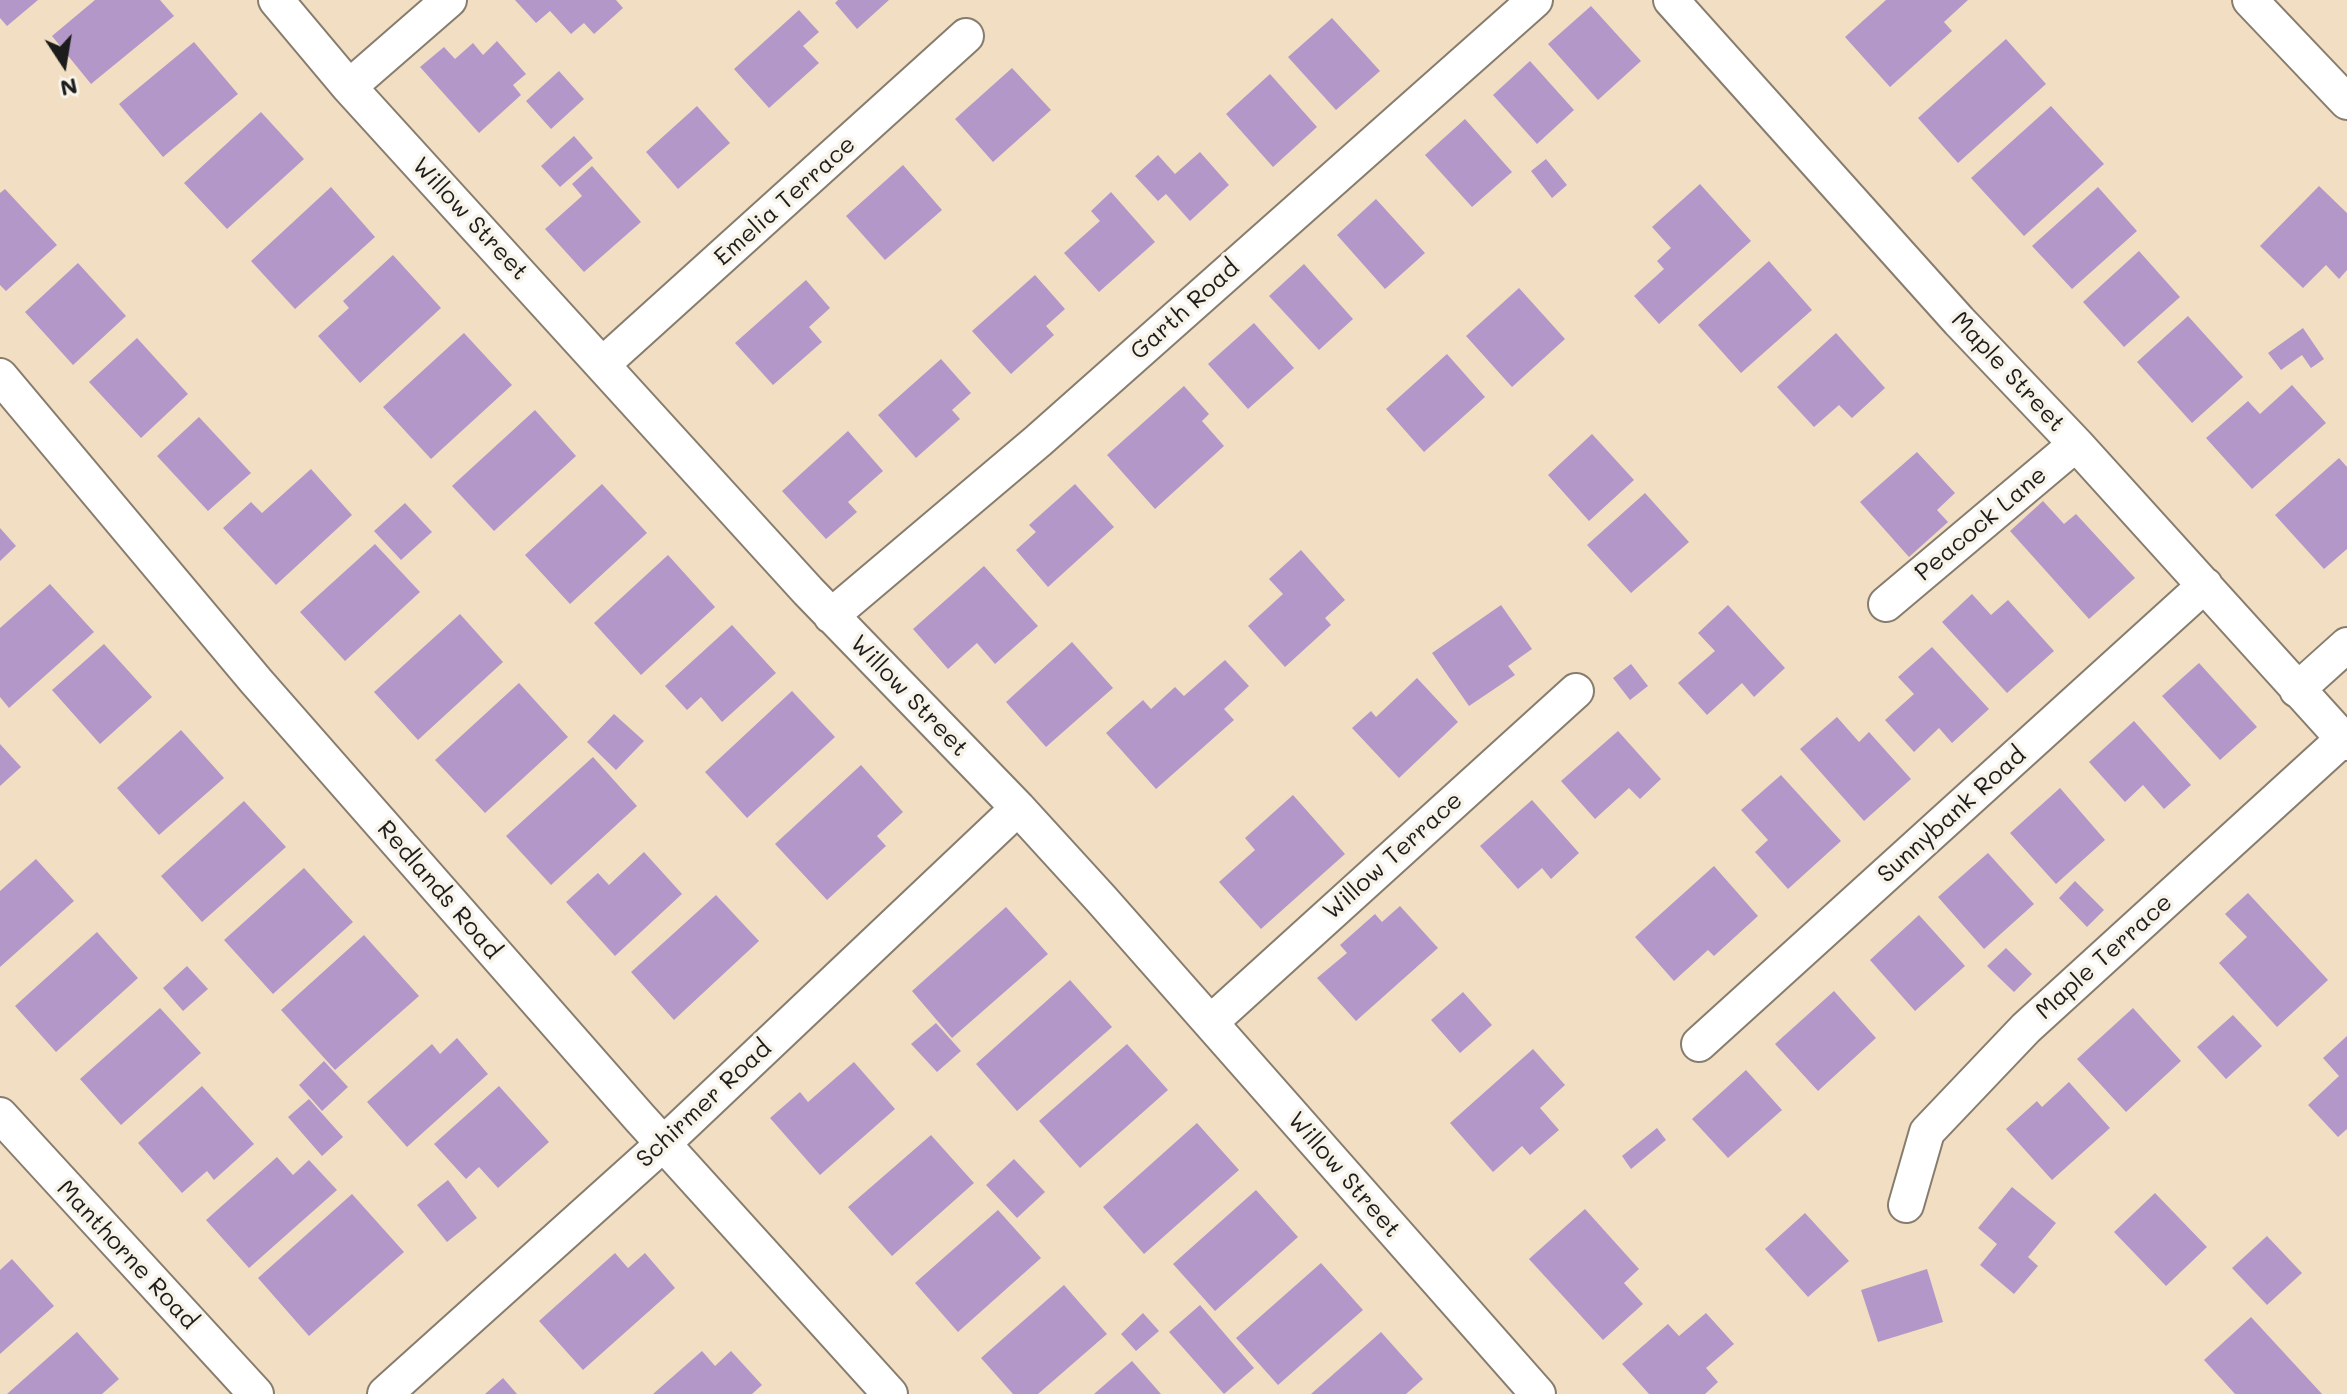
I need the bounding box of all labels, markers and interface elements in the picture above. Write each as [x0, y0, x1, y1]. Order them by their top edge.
north arrow [24, 24, 104, 104]
text: N [58, 72, 80, 104]
street label: Emelia Terrace [708, 130, 862, 272]
street label: Willow Street [406, 152, 534, 286]
street label: Garth Road [1125, 254, 1245, 366]
street label: Maple Street [1945, 306, 2071, 438]
street label: Peacock Lane [1909, 461, 2053, 587]
street label: Willow Street [844, 629, 974, 763]
street label: Sunnybank Road [1872, 741, 2032, 889]
street label: Willow Terrace [1318, 786, 1468, 926]
street label: Redlands Road [371, 815, 507, 965]
street label: Maple Terrace [2030, 888, 2178, 1026]
street label: Schirmer Road [631, 1034, 777, 1174]
street label: Willow Street [1282, 1106, 1406, 1244]
street label: Manthorne Road [51, 1174, 203, 1336]

